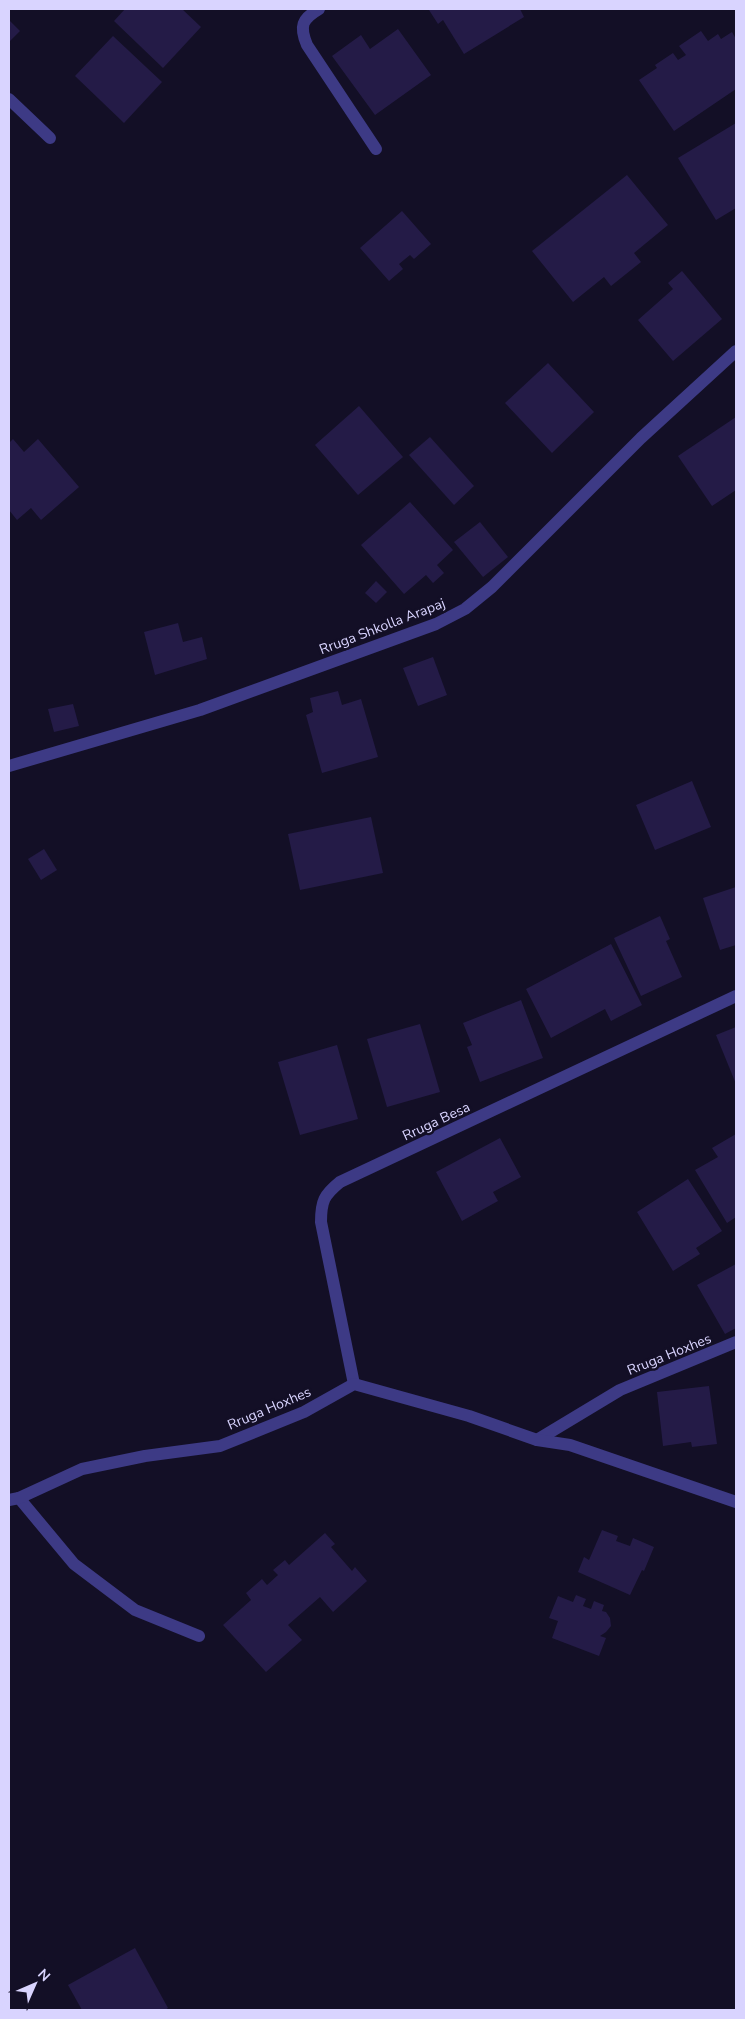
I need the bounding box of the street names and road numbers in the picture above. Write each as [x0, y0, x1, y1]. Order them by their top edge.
street label: Rruga Shkolla Arapaj [317, 594, 448, 659]
street label: Rruga Besa [399, 1098, 473, 1145]
street label: Rruga Hoxhes [624, 1329, 714, 1380]
street label: Rruga Hoxhes [224, 1382, 314, 1435]

